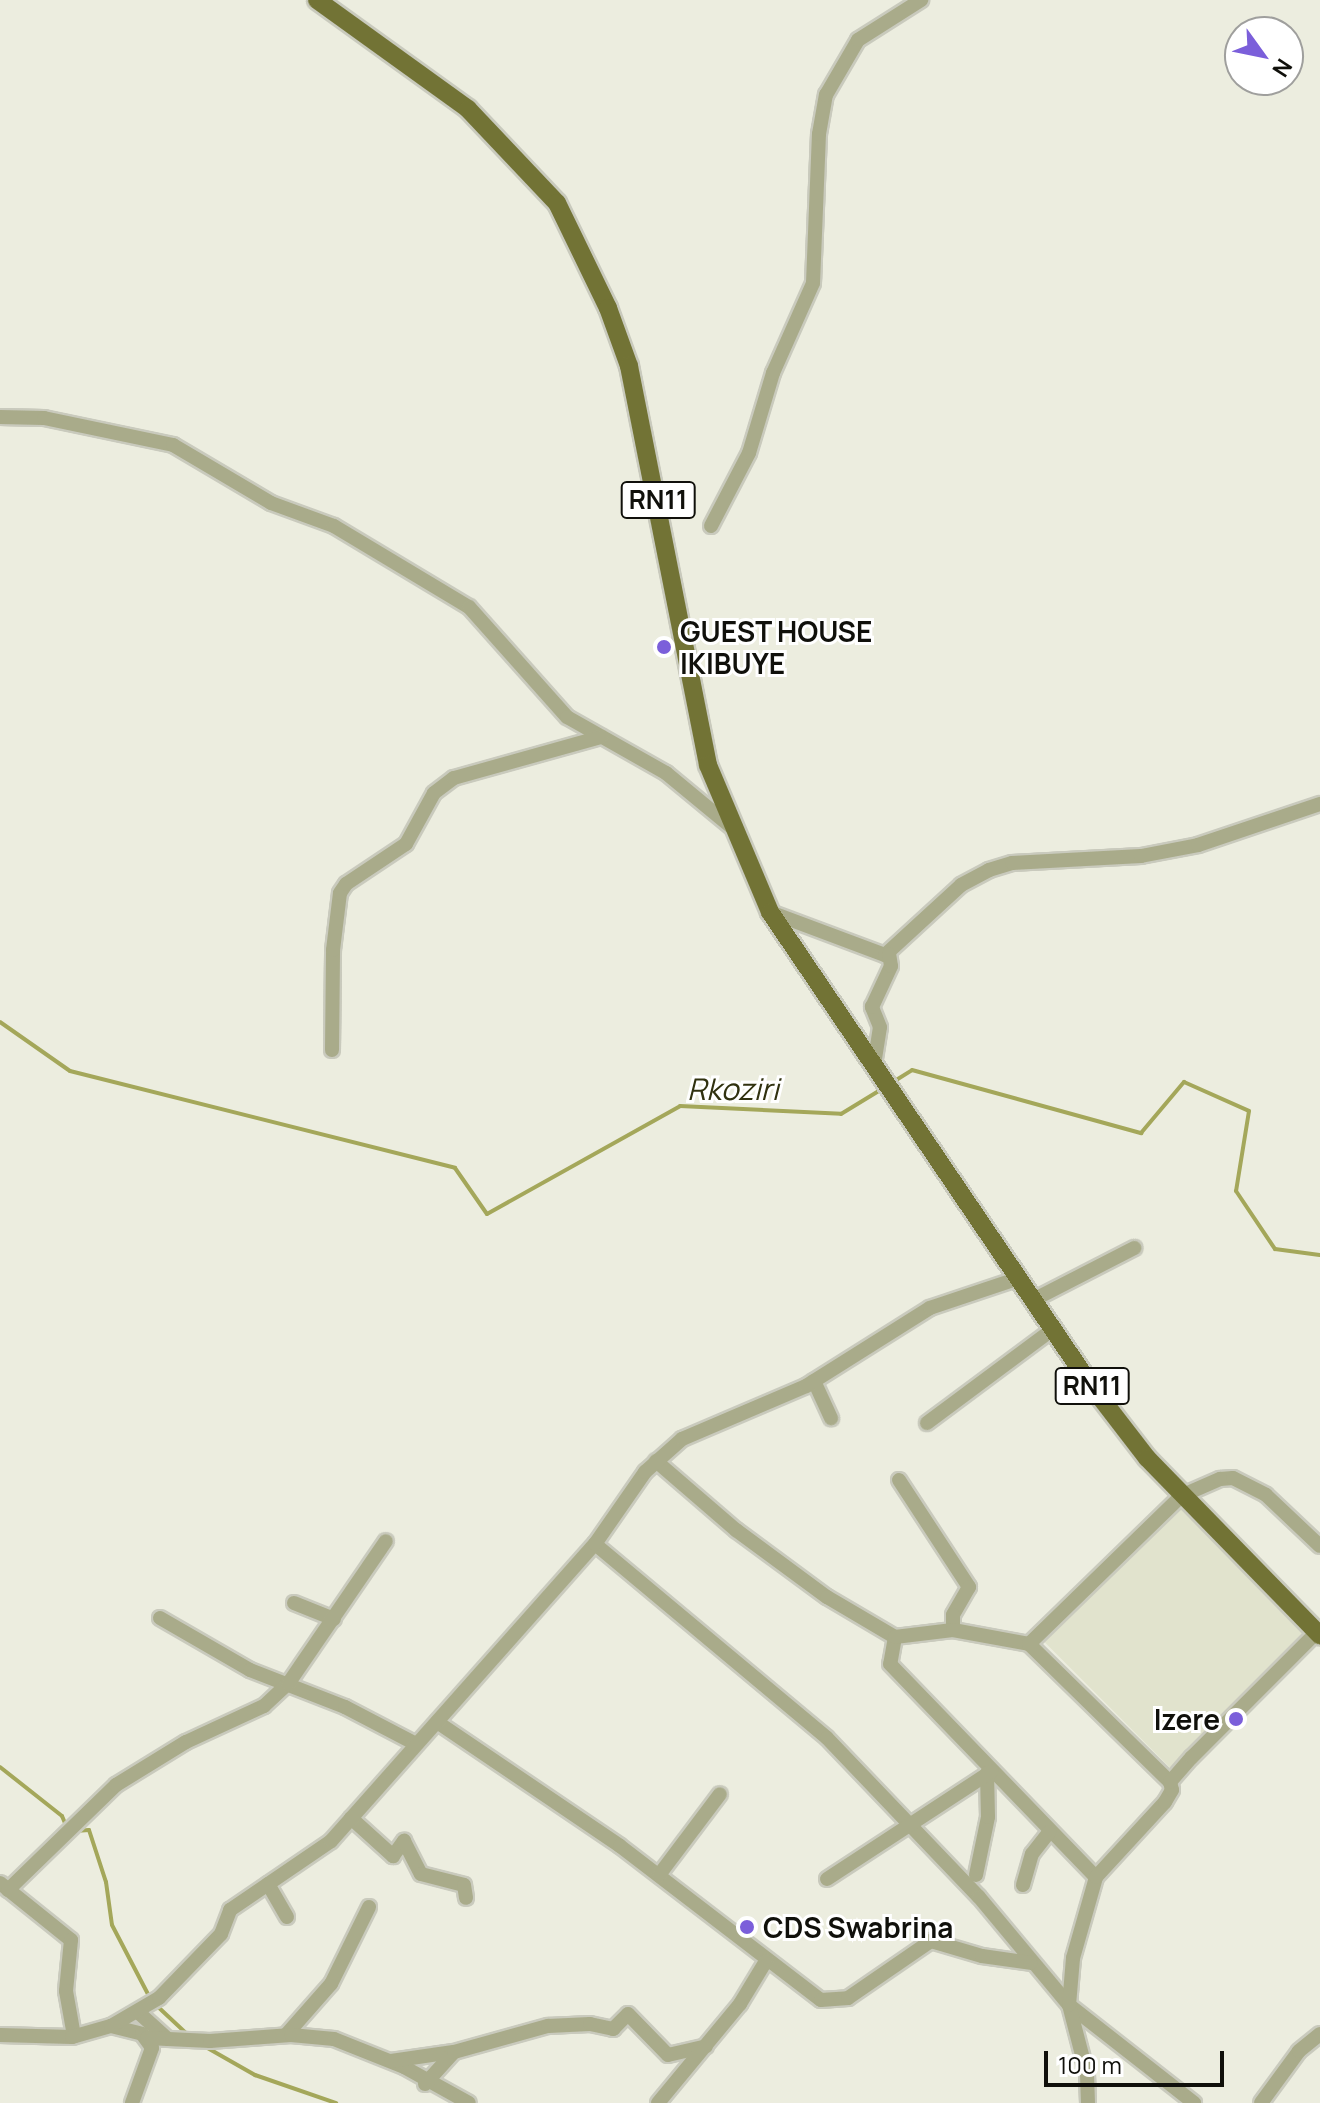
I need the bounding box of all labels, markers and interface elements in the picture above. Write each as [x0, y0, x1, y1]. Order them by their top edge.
north arrow [1224, 16, 1304, 96]
text: N [1266, 53, 1299, 83]
road number: RN11 [620, 478, 696, 522]
place label: GUEST HOUSE IKIBUYE [680, 614, 873, 680]
marker: GUEST HOUSE IKIBUYE [655, 638, 673, 656]
water label: Rkoziri [687, 1071, 779, 1107]
road number: RN11 [1054, 1364, 1130, 1408]
place label: Izere [1154, 1702, 1220, 1736]
marker: Izere [1227, 1710, 1245, 1728]
place label: CDS Swabrina [763, 1910, 953, 1944]
marker: CDS Swabrina [738, 1918, 756, 1936]
scale bar [1048, 2035, 1228, 2085]
text: 100 m [1058, 2048, 1122, 2081]

